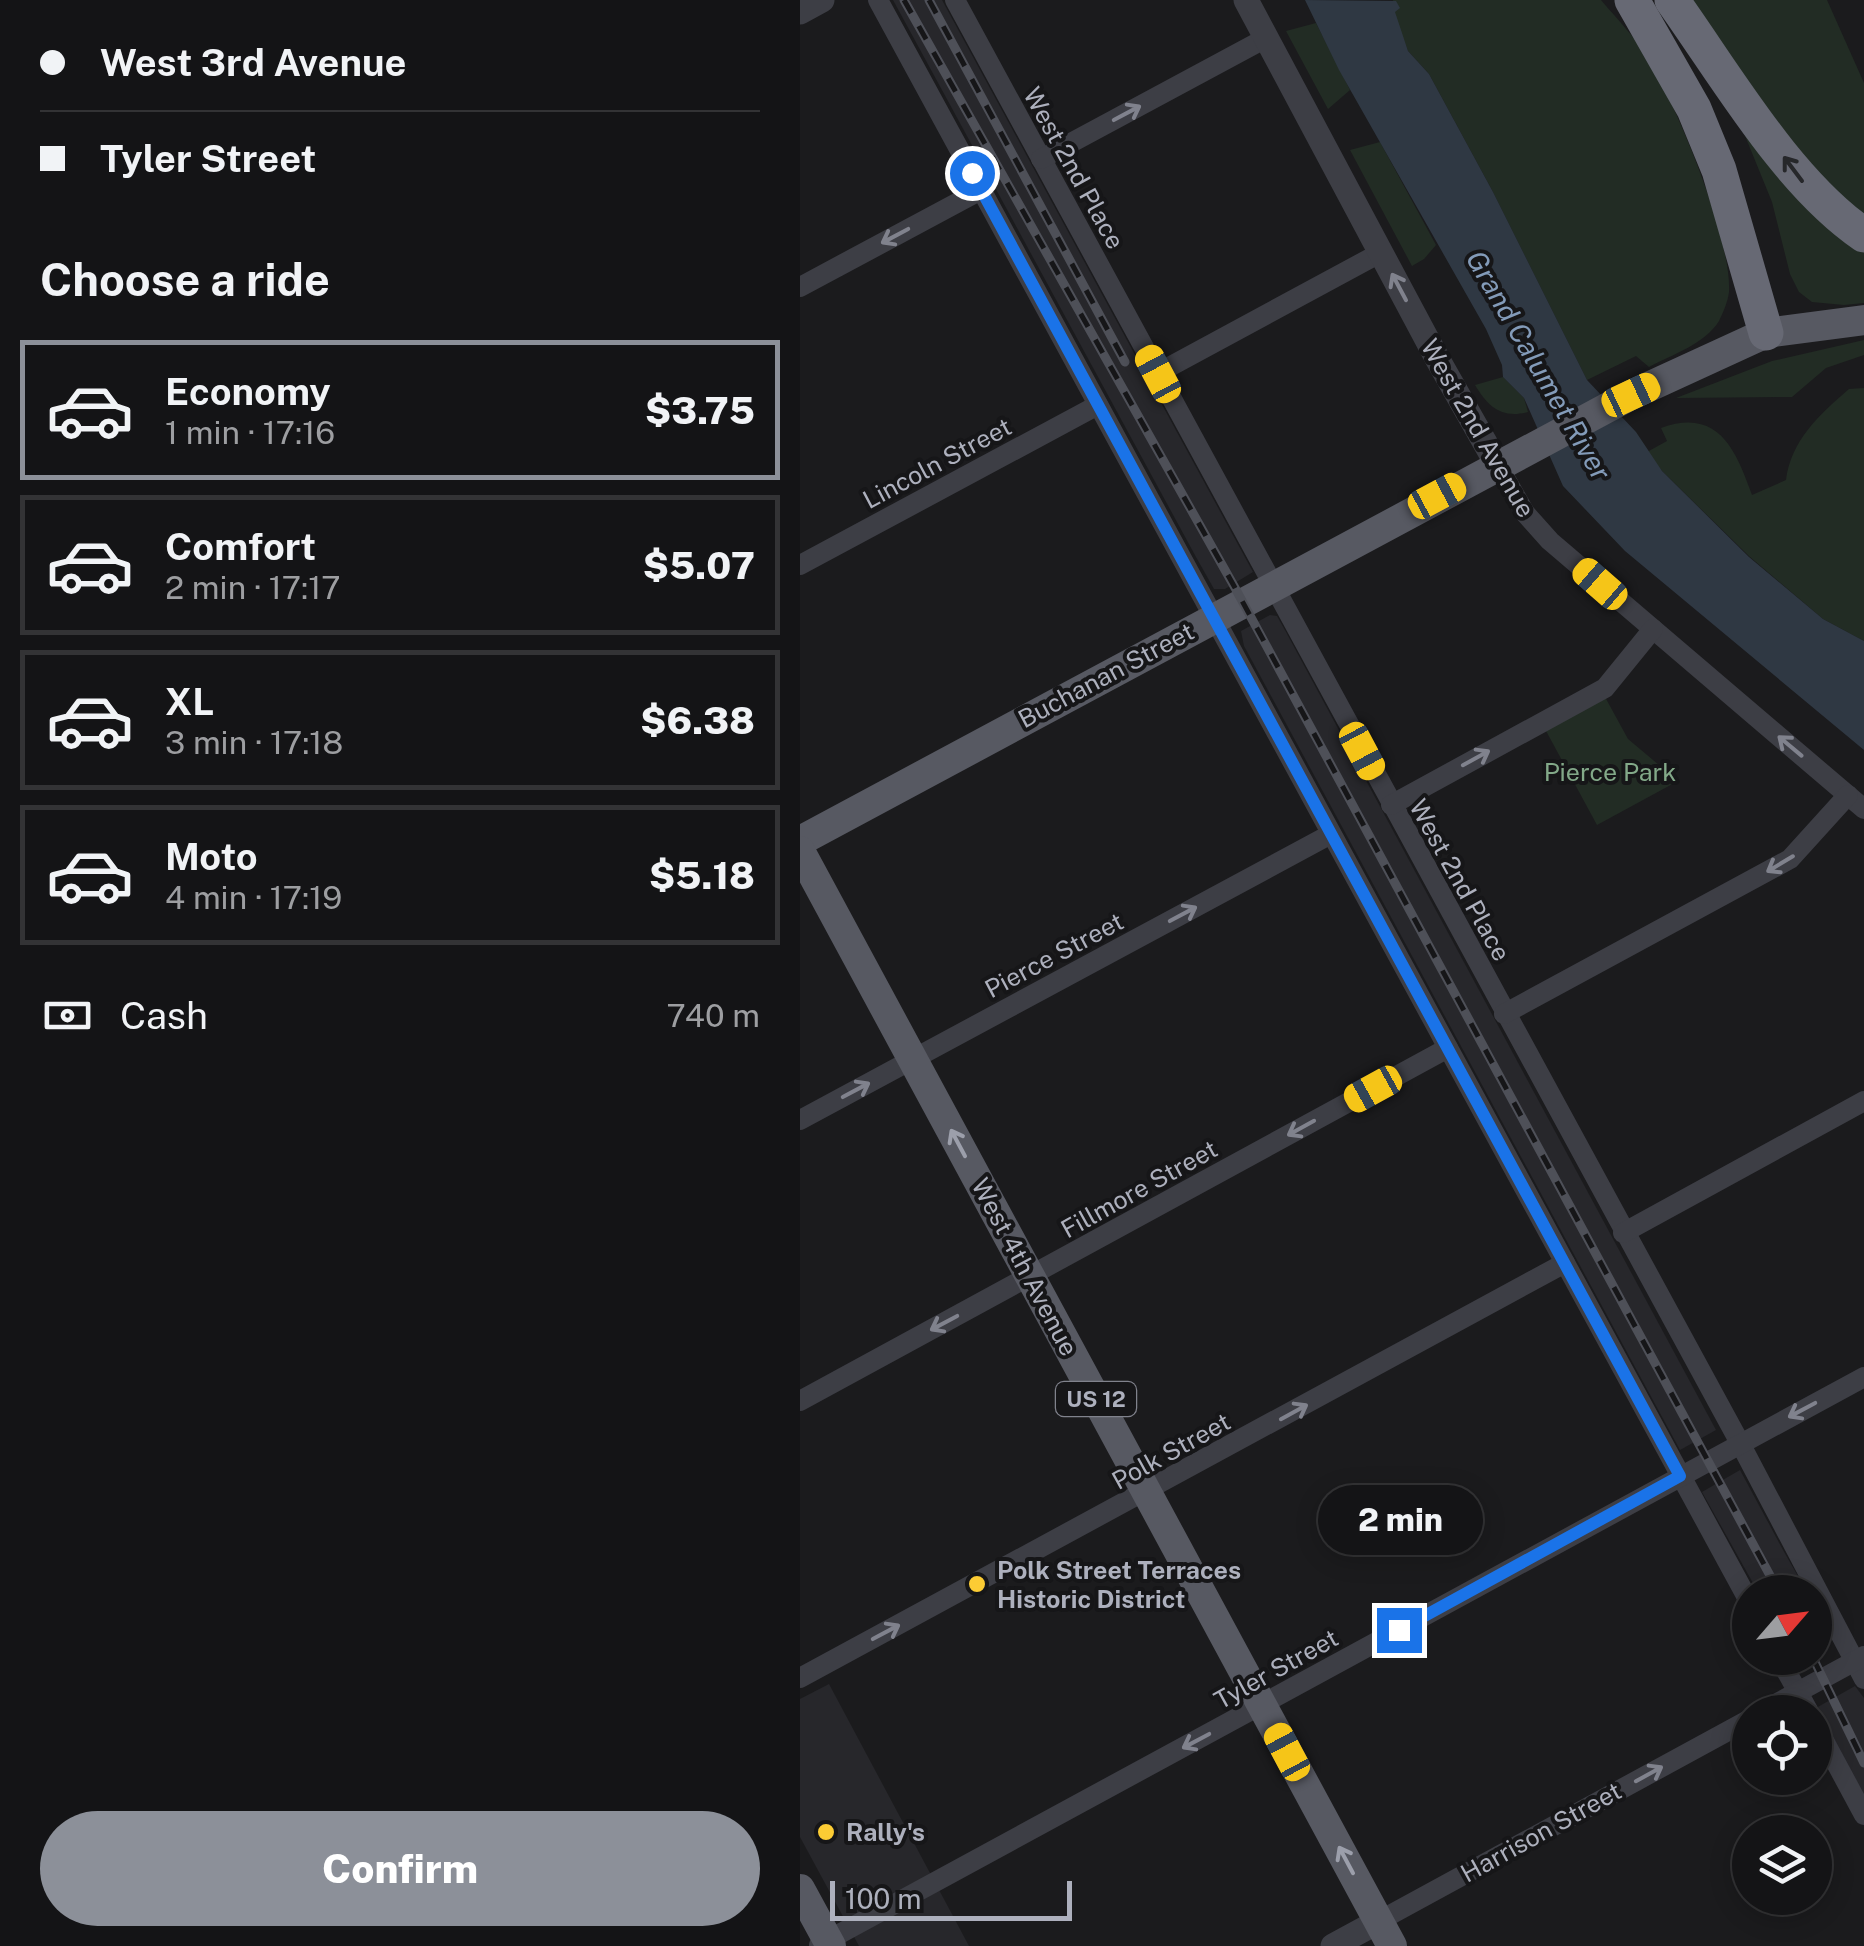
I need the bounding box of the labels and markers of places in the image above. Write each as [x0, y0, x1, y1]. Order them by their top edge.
place label: Polk Street Terraces Historic District [997, 1555, 1241, 1614]
marker: Polk Street Terraces Historic District [966, 1573, 988, 1595]
place label: Rally's [846, 1817, 925, 1847]
marker: Rally's [815, 1821, 837, 1843]

